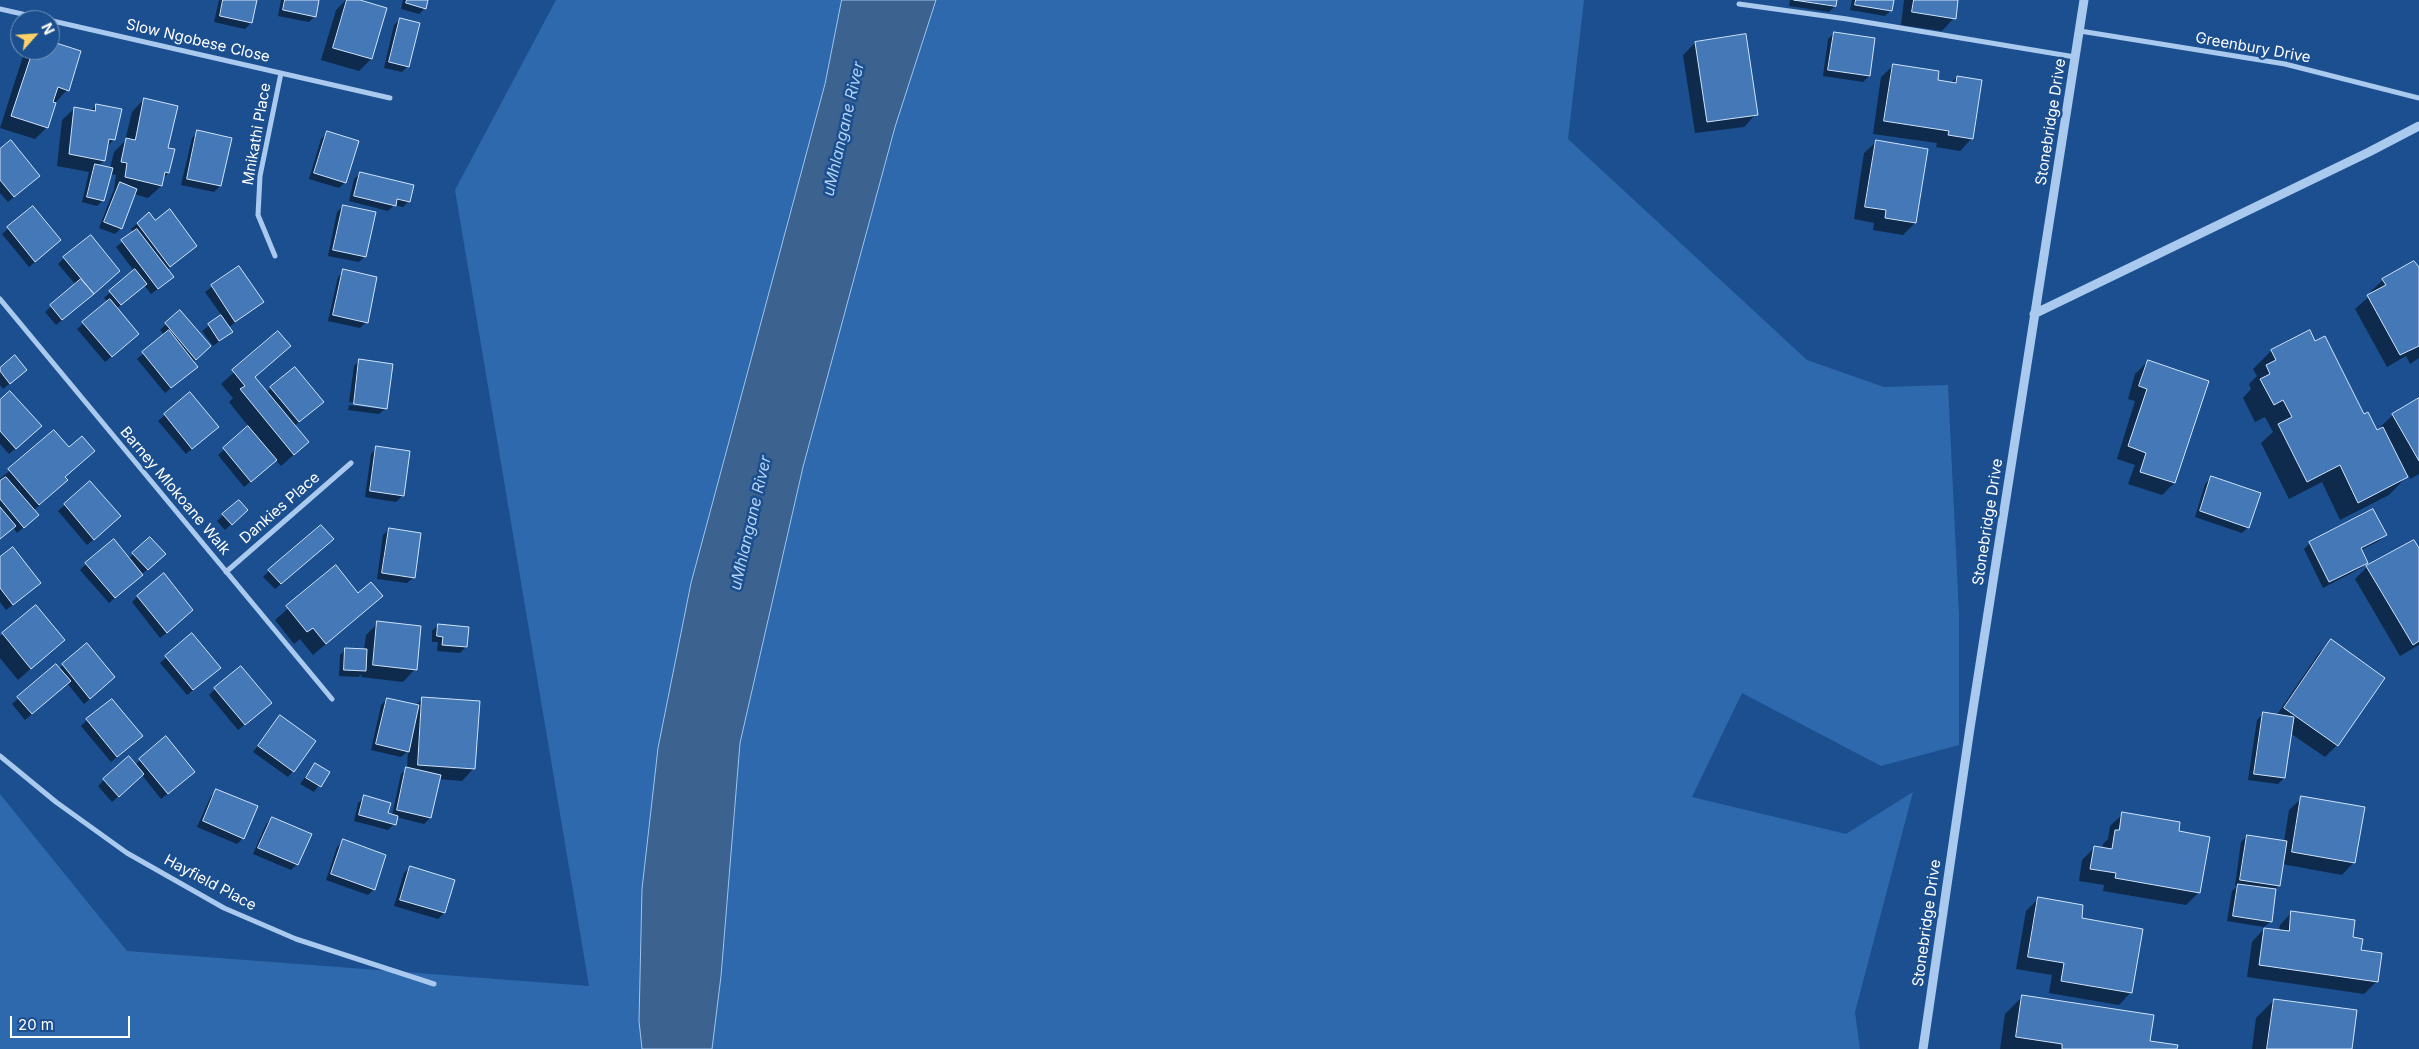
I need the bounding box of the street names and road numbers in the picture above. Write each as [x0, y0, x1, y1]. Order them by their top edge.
street label: Slow Ngobese Close [124, 16, 272, 66]
street label: Greenbury Drive [2194, 29, 2312, 67]
street label: Stonebridge Drive [2032, 57, 2070, 187]
street label: Mnikathi Place [239, 82, 275, 186]
street label: Barney Mlokoane Walk [116, 423, 234, 559]
street label: Stonebridge Drive [1969, 457, 2007, 587]
street label: Dankies Place [236, 468, 324, 548]
street label: Hayfield Place [161, 851, 259, 915]
street label: Stonebridge Drive [1909, 858, 1945, 988]

